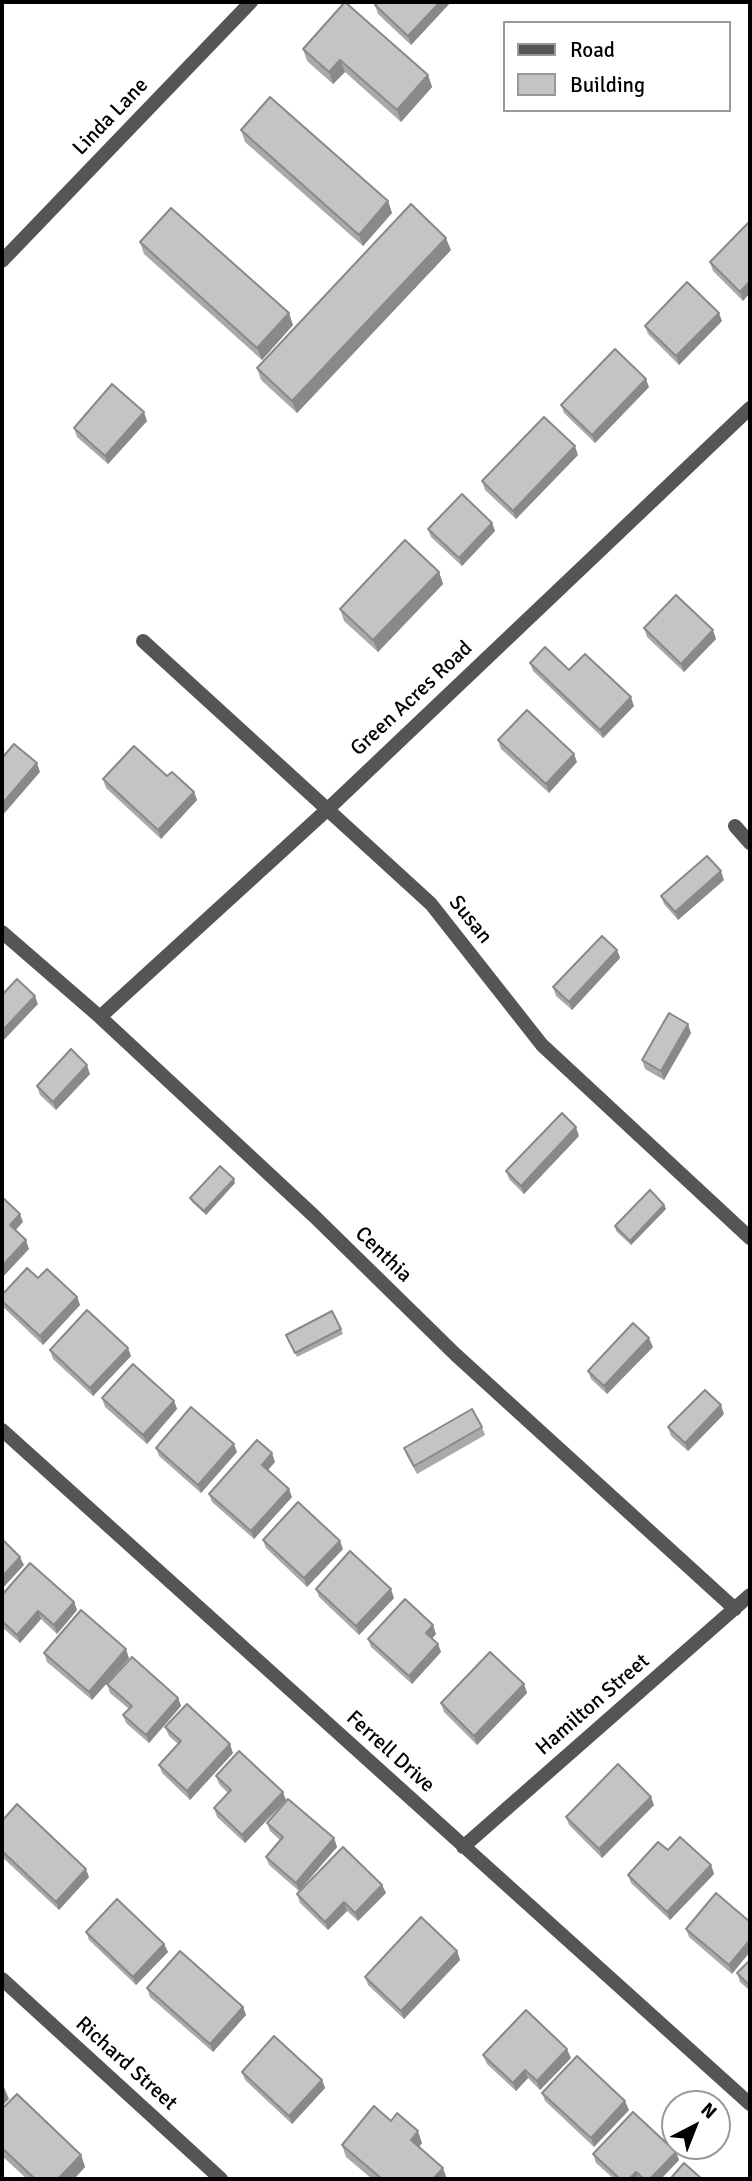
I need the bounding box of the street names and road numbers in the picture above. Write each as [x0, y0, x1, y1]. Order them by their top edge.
street label: Linda Lane [68, 73, 154, 161]
street label: Green Acres Road [346, 636, 478, 762]
street label: Susan [443, 891, 497, 949]
street label: Centhia [349, 1222, 417, 1288]
street label: Hamilton Street [531, 1649, 655, 1761]
street label: Ferrell Drive [341, 1706, 439, 1798]
street label: Richard Street [70, 2012, 182, 2116]

